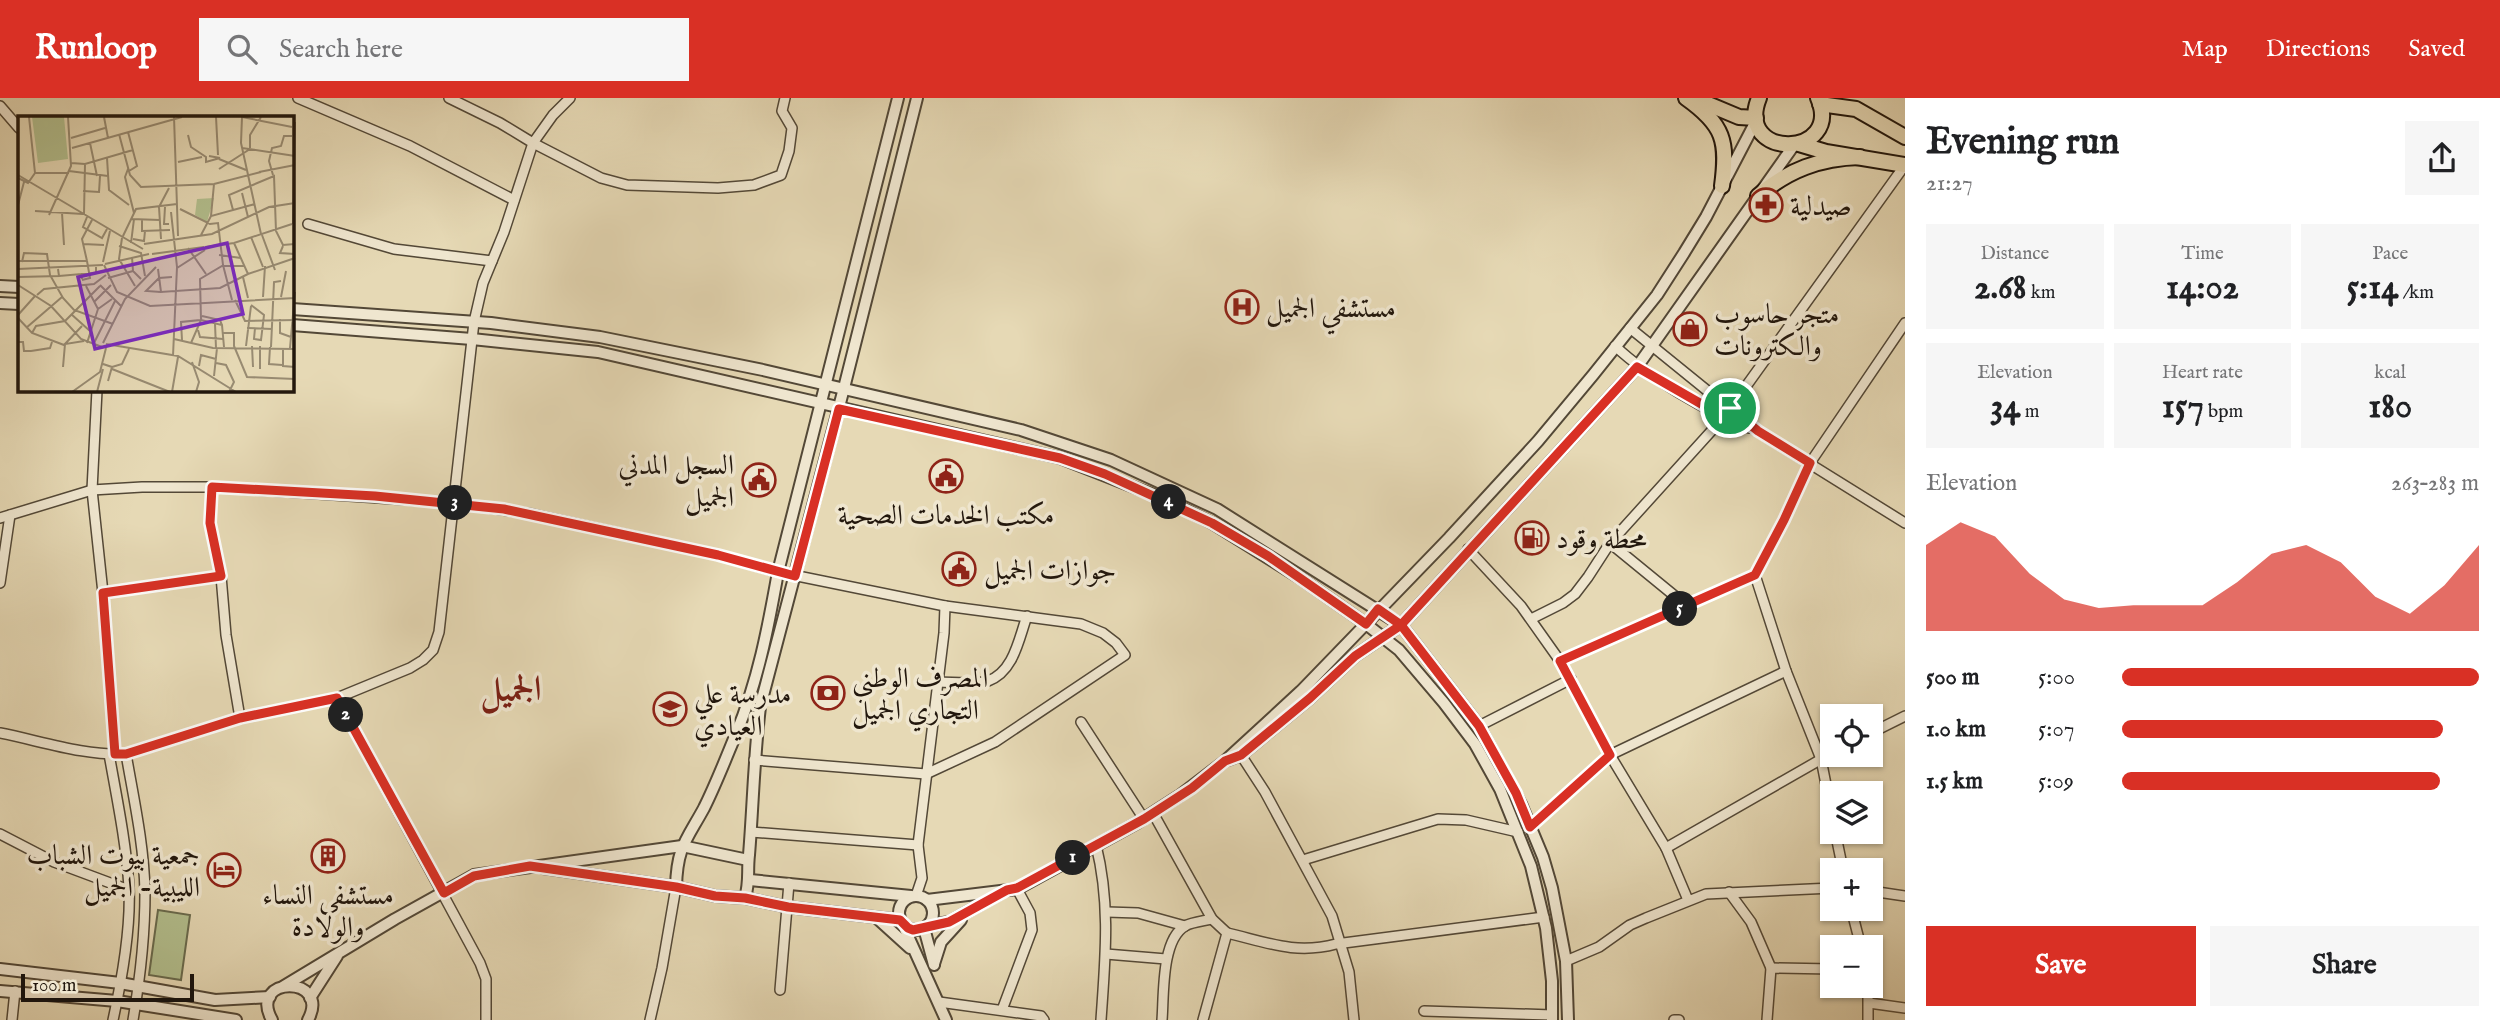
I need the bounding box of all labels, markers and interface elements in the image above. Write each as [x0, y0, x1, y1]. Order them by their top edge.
search box [199, 18, 689, 81]
text: Runloop [35, 28, 157, 70]
icon: search [223, 30, 261, 68]
text: Search here [279, 33, 403, 66]
text: Map [2182, 34, 2228, 65]
text: Directions [2266, 34, 2370, 65]
text: Saved [2408, 34, 2465, 65]
inset map [18, 116, 294, 392]
text: Evening run [1926, 119, 2120, 167]
button: share [2405, 121, 2479, 195]
text: 21:27 [1926, 169, 1973, 198]
pharmacy icon: صيدلية [1747, 186, 1785, 224]
place label: صيدلية [1790, 190, 1852, 225]
text: Distance [1980, 242, 2049, 266]
text: Time [2181, 242, 2224, 266]
text: Pace [2372, 242, 2408, 266]
text: 2.68 [1974, 266, 2027, 311]
text: 14:02 [2166, 266, 2239, 311]
text: 5:14 [2346, 266, 2398, 311]
text: km [2027, 281, 2056, 305]
text: /km [2398, 281, 2434, 305]
hospital icon: مستشفي الجميل [1223, 288, 1261, 326]
place label: مستشفي الجميل [1266, 292, 1396, 335]
place label: متجر حاسوب والكترونات [1714, 298, 1839, 365]
shop icon: متجر حاسوب والكترونات [1671, 310, 1709, 348]
text: Elevation [1977, 361, 2053, 385]
text: Heart rate [2162, 361, 2243, 385]
text: kcal [2374, 361, 2406, 385]
pin [1700, 378, 1760, 438]
text: 34 [1990, 385, 2021, 430]
text: 157 [2162, 385, 2204, 430]
text: 180 [2368, 385, 2412, 430]
icon: arrive [1711, 389, 1749, 427]
text: m [2021, 400, 2039, 424]
text: bpm [2204, 400, 2243, 424]
place label: السجل المدني الجميل [618, 449, 734, 516]
public building icon: مكتب الخدمات الصحية [927, 457, 965, 495]
public building icon: السجل المدني الجميل [740, 461, 778, 499]
text: Elevation [1926, 469, 2017, 498]
text: 263–283 m [2391, 469, 2479, 498]
pin: 4 [1152, 484, 1186, 520]
pin: 3 [438, 486, 472, 520]
text: 4 [1164, 489, 1173, 513]
text: 3 [451, 490, 458, 514]
place label: مكتب الخدمات الصحية [837, 499, 1055, 534]
fuel station icon: محطة وقود [1513, 519, 1551, 557]
place label: محطة وقود [1556, 523, 1647, 558]
public building icon: جوازات الجميل [940, 550, 978, 588]
place label: جوازات الجميل [984, 554, 1116, 589]
pin: 5 [1662, 592, 1698, 626]
text: 5 [1676, 596, 1683, 620]
place label: المصرف الوطني التجاري الجميل [852, 662, 988, 732]
text: 500 m [1926, 663, 1980, 692]
text: 5:00 [2038, 663, 2075, 692]
district label: الجميل [480, 668, 542, 714]
bank icon: المصرف الوطني التجاري الجميل [809, 674, 847, 712]
place label: مدرسة علي العيادي [694, 678, 791, 748]
school or university icon: مدرسة علي العيادي [651, 690, 689, 728]
pin: 2 [328, 698, 364, 732]
text: 2 [341, 702, 350, 726]
map controls [1820, 704, 1883, 998]
button: locate [1820, 704, 1883, 767]
text: 1.0 km [1926, 715, 1986, 744]
text: 5:07 [2038, 715, 2074, 744]
text: 1.5 km [1926, 767, 1983, 796]
text: 5:09 [2038, 767, 2074, 796]
button: layers [1820, 781, 1883, 844]
building icon: مستشفي النساء والولادة [309, 837, 347, 875]
place label: جمعية بيوت الشباب الليبية- الجميل [26, 839, 200, 906]
pin: 1 [1056, 840, 1090, 876]
text: 1 [1069, 845, 1076, 869]
hotel icon: جمعية بيوت الشباب الليبية- الجميل [205, 851, 243, 889]
button: + [1820, 858, 1883, 921]
place label: مستشفي النساء والولادة [262, 879, 394, 946]
button: Save [1926, 926, 2196, 1006]
button: Share [2210, 926, 2479, 1006]
button: − [1820, 935, 1883, 998]
scale bar [21, 971, 194, 1003]
text: 100 m [32, 974, 76, 998]

